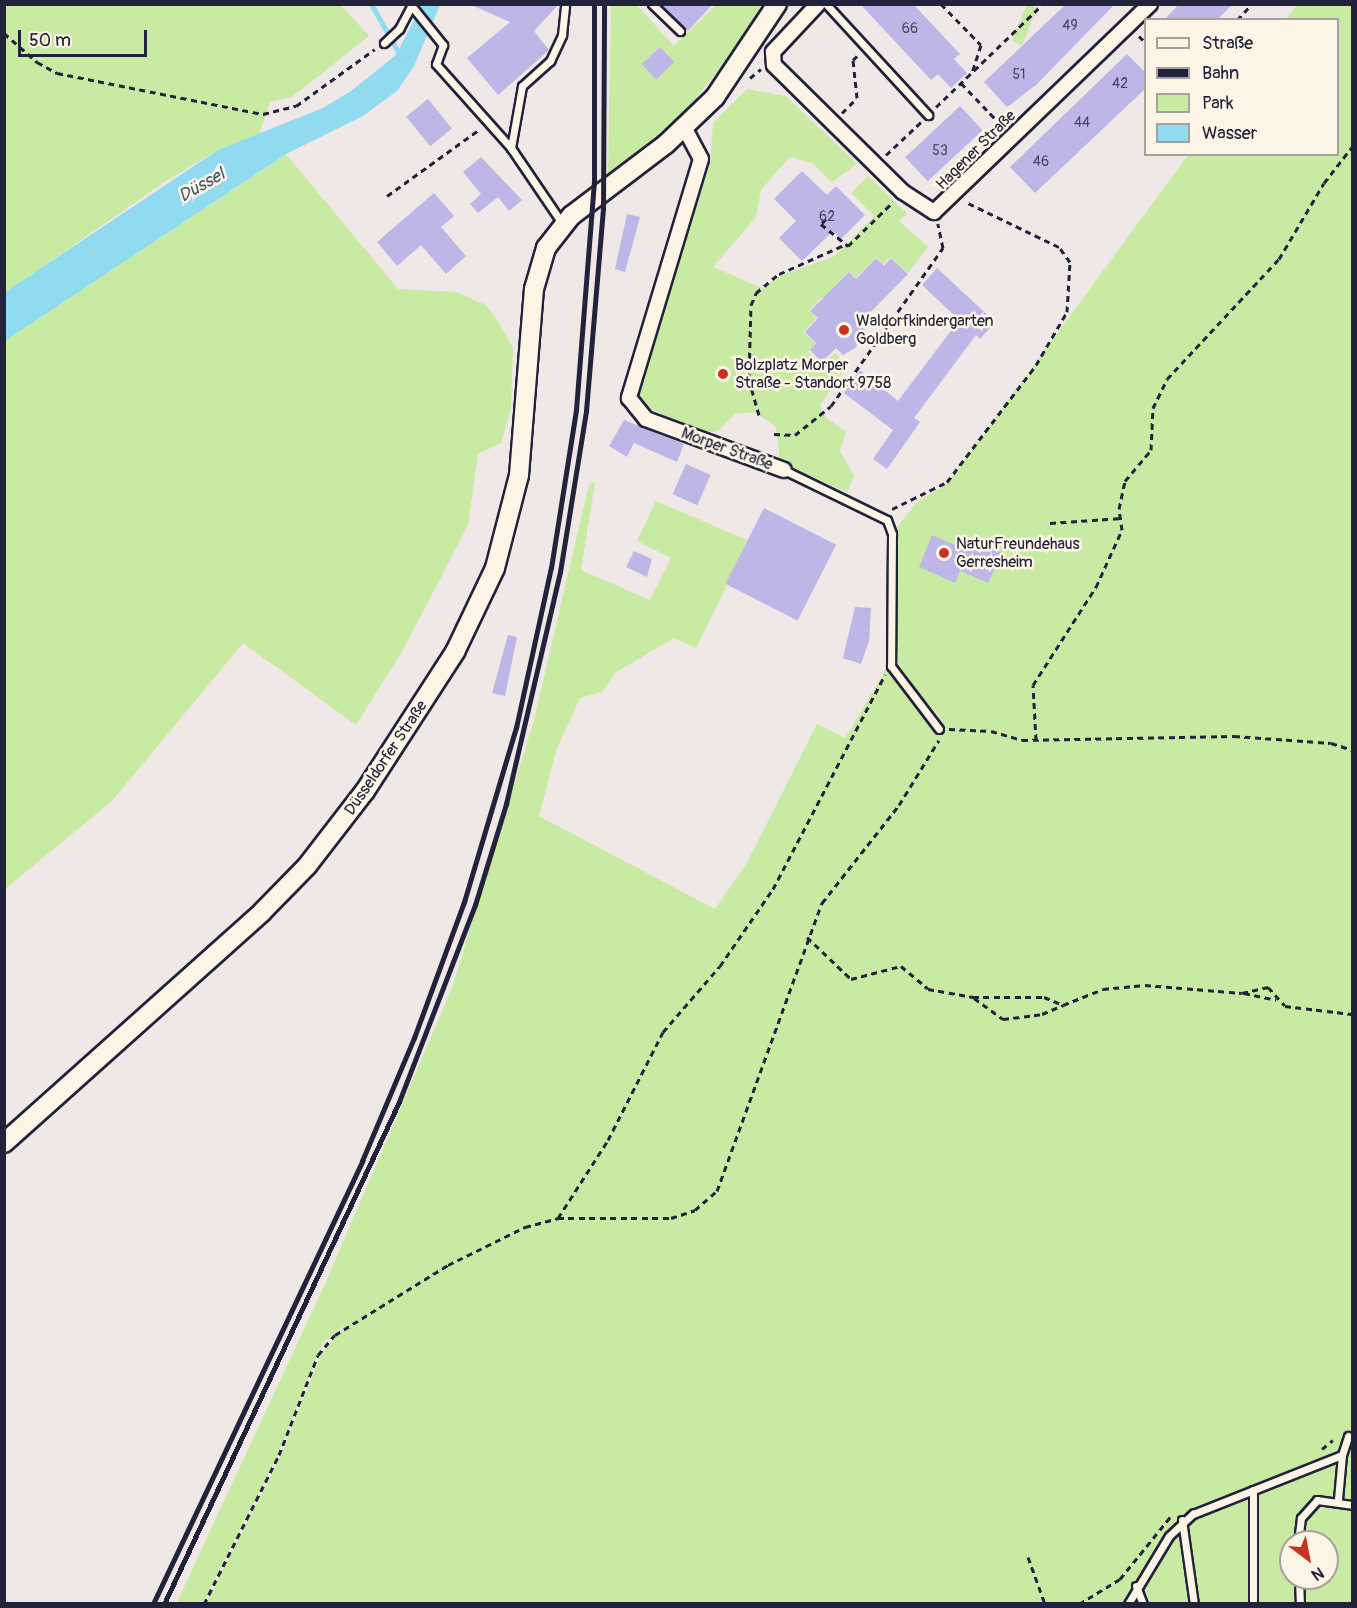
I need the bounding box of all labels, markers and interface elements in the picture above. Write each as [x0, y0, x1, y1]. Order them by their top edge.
scale bar [21, 18, 150, 56]
house number: 49 [1062, 18, 1078, 34]
legend [1144, 18, 1339, 156]
house number: 66 [902, 21, 918, 37]
text: 50 m [29, 29, 71, 52]
text: Straße [1202, 32, 1253, 55]
text: Bahn [1202, 62, 1239, 85]
house number: 51 [1012, 67, 1026, 83]
house number: 42 [1112, 76, 1128, 92]
text: Park [1202, 92, 1234, 115]
street label: Hagener Straße [932, 106, 1020, 194]
house number: 44 [1074, 115, 1090, 131]
text: Wasser [1202, 122, 1257, 145]
house number: 53 [932, 143, 948, 159]
house number: 46 [1033, 154, 1049, 170]
water label: Düssel [175, 164, 229, 208]
house number: 62 [819, 209, 835, 225]
place label: Waldorfkindergarten Goldberg [856, 311, 994, 349]
marker: Waldorfkindergarten Goldberg [837, 323, 851, 337]
place label: Bolzplatz Morper Straße - Standort 9758 [735, 355, 891, 393]
marker: Bolzplatz Morper Straße - Standort 9758 [716, 367, 730, 381]
street label: Morper Straße [679, 424, 775, 474]
place label: NaturFreundehaus Gerresheim [956, 534, 1080, 572]
marker: NaturFreundehaus Gerresheim [937, 546, 951, 560]
street label: Düsseldorfer Straße [340, 697, 432, 819]
north arrow [1279, 1530, 1339, 1590]
text: N [1308, 1562, 1327, 1585]

